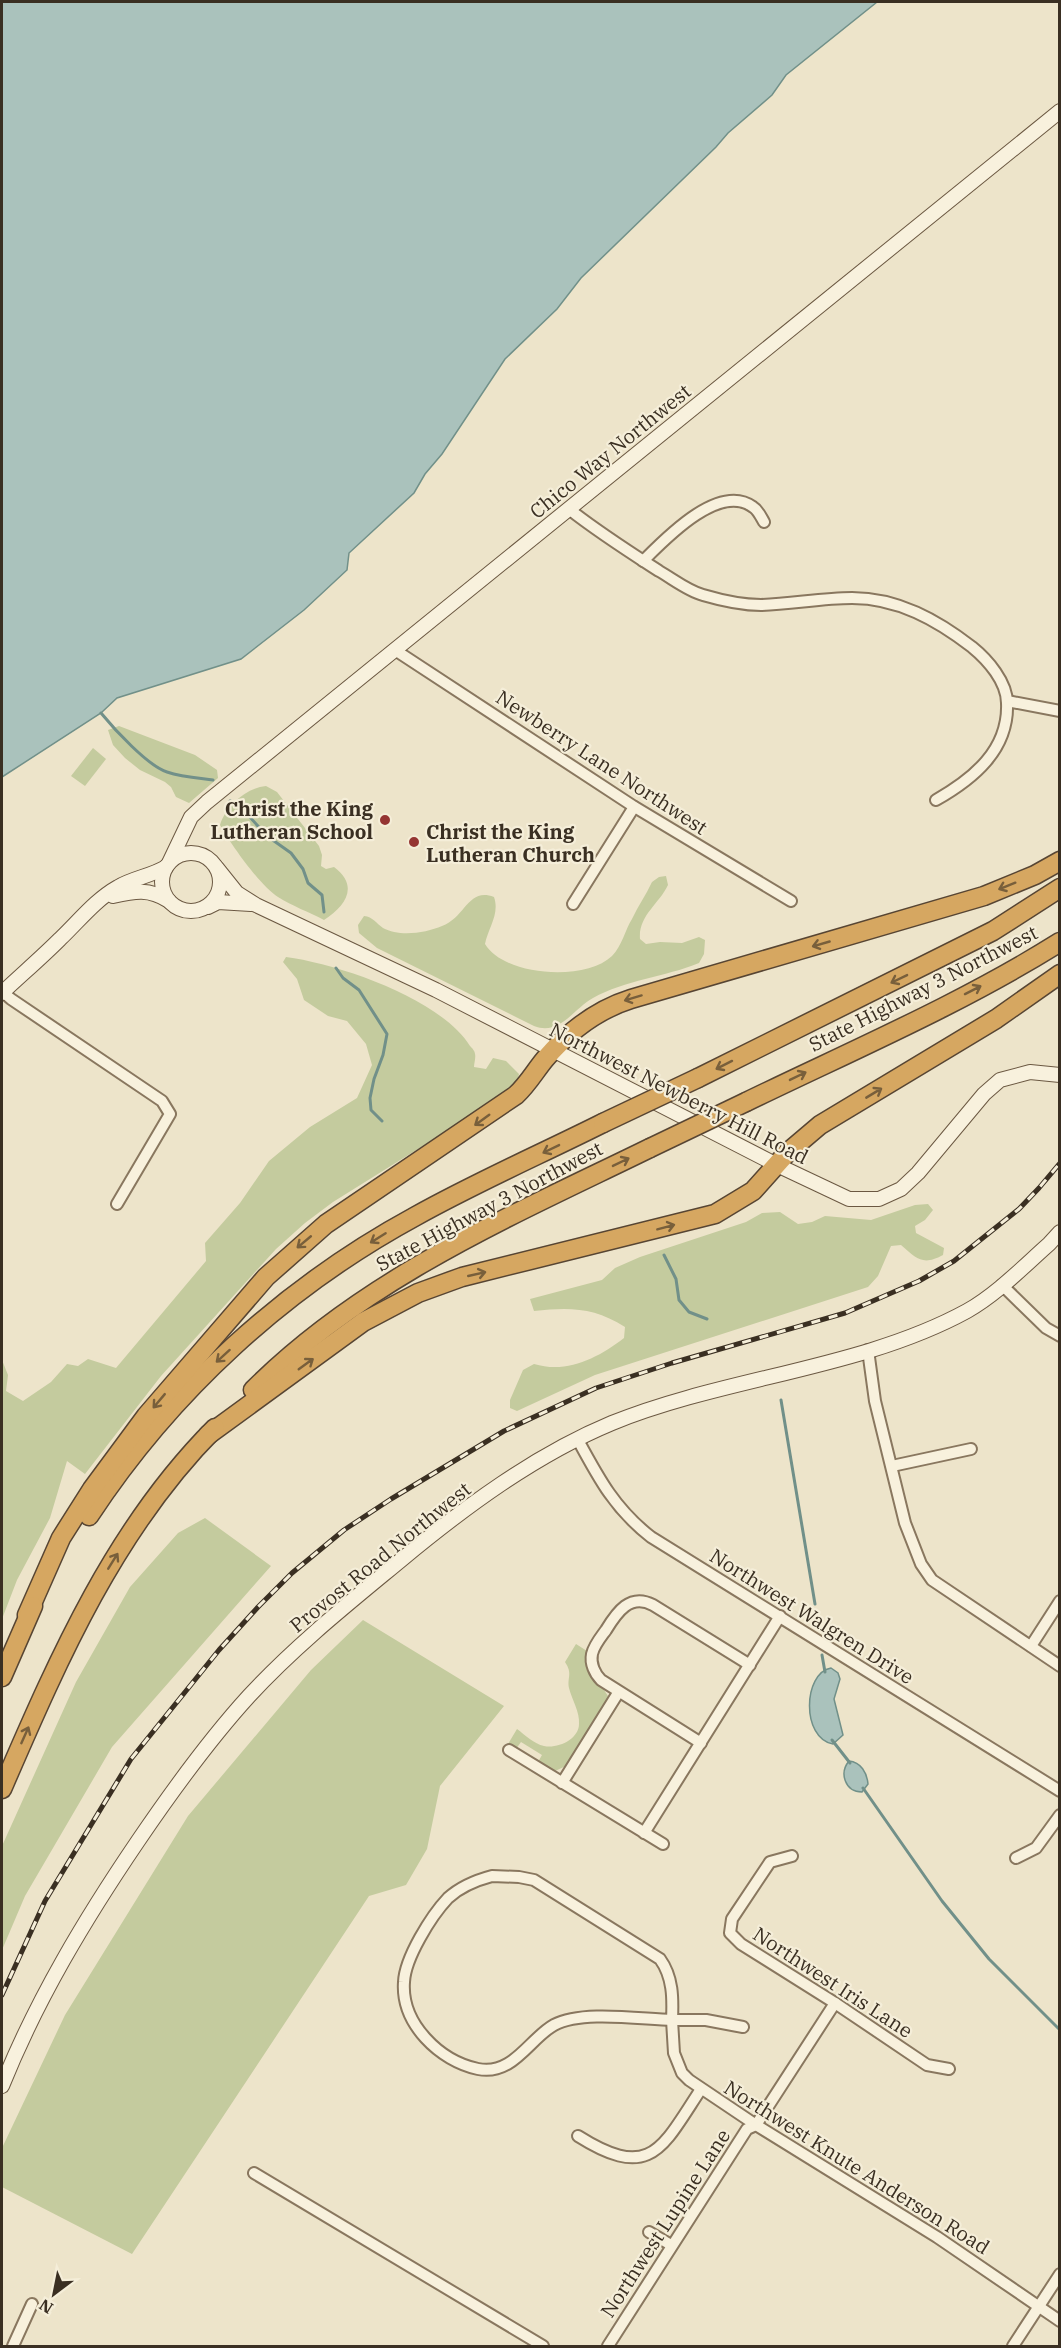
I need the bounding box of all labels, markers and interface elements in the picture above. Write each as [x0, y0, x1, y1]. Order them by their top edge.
street label: Chico Way Northwest [524, 378, 696, 524]
street label: Newberry Lane Northwest [491, 683, 713, 841]
place label: Christ the King Lutheran School [211, 795, 373, 845]
marker: Christ the King Lutheran School [378, 813, 392, 827]
place label: Christ the King Lutheran Church [426, 818, 595, 868]
marker: Christ the King Lutheran Church [407, 835, 421, 849]
one-way arrow [998, 881, 1017, 892]
street label: State Highway 3 Northwest [804, 919, 1042, 1057]
one-way arrow [812, 939, 831, 950]
one-way arrow [891, 973, 909, 985]
one-way arrow [964, 984, 982, 995]
one-way arrow [624, 993, 643, 1004]
street label: Northwest Newberry Hill Road [545, 1016, 813, 1170]
one-way arrow [716, 1060, 734, 1071]
one-way arrow [789, 1070, 807, 1082]
one-way arrow [865, 1086, 882, 1098]
one-way arrow [474, 1113, 490, 1126]
street label: State Highway 3 Northwest [371, 1135, 607, 1277]
one-way arrow [542, 1143, 560, 1155]
one-way arrow [612, 1156, 630, 1168]
one-way arrow [656, 1221, 675, 1232]
one-way arrow [370, 1233, 387, 1245]
one-way arrow [297, 1235, 312, 1249]
one-way arrow [467, 1267, 486, 1279]
one-way arrow [216, 1349, 231, 1363]
one-way arrow [297, 1357, 313, 1370]
one-way arrow [152, 1393, 165, 1409]
street label: Provost Road Northwest [284, 1476, 476, 1638]
street label: Northwest Walgren Drive [705, 1542, 919, 1690]
one-way arrow [107, 1553, 119, 1570]
one-way arrow [21, 1726, 32, 1744]
street label: Northwest Iris Lane [748, 1920, 918, 2044]
street label: Northwest Knute Anderson Road [719, 2074, 995, 2260]
street label: Northwest Lupine Lane [594, 2124, 736, 2322]
north arrow [24, 2264, 84, 2324]
text: N [35, 2295, 57, 2319]

